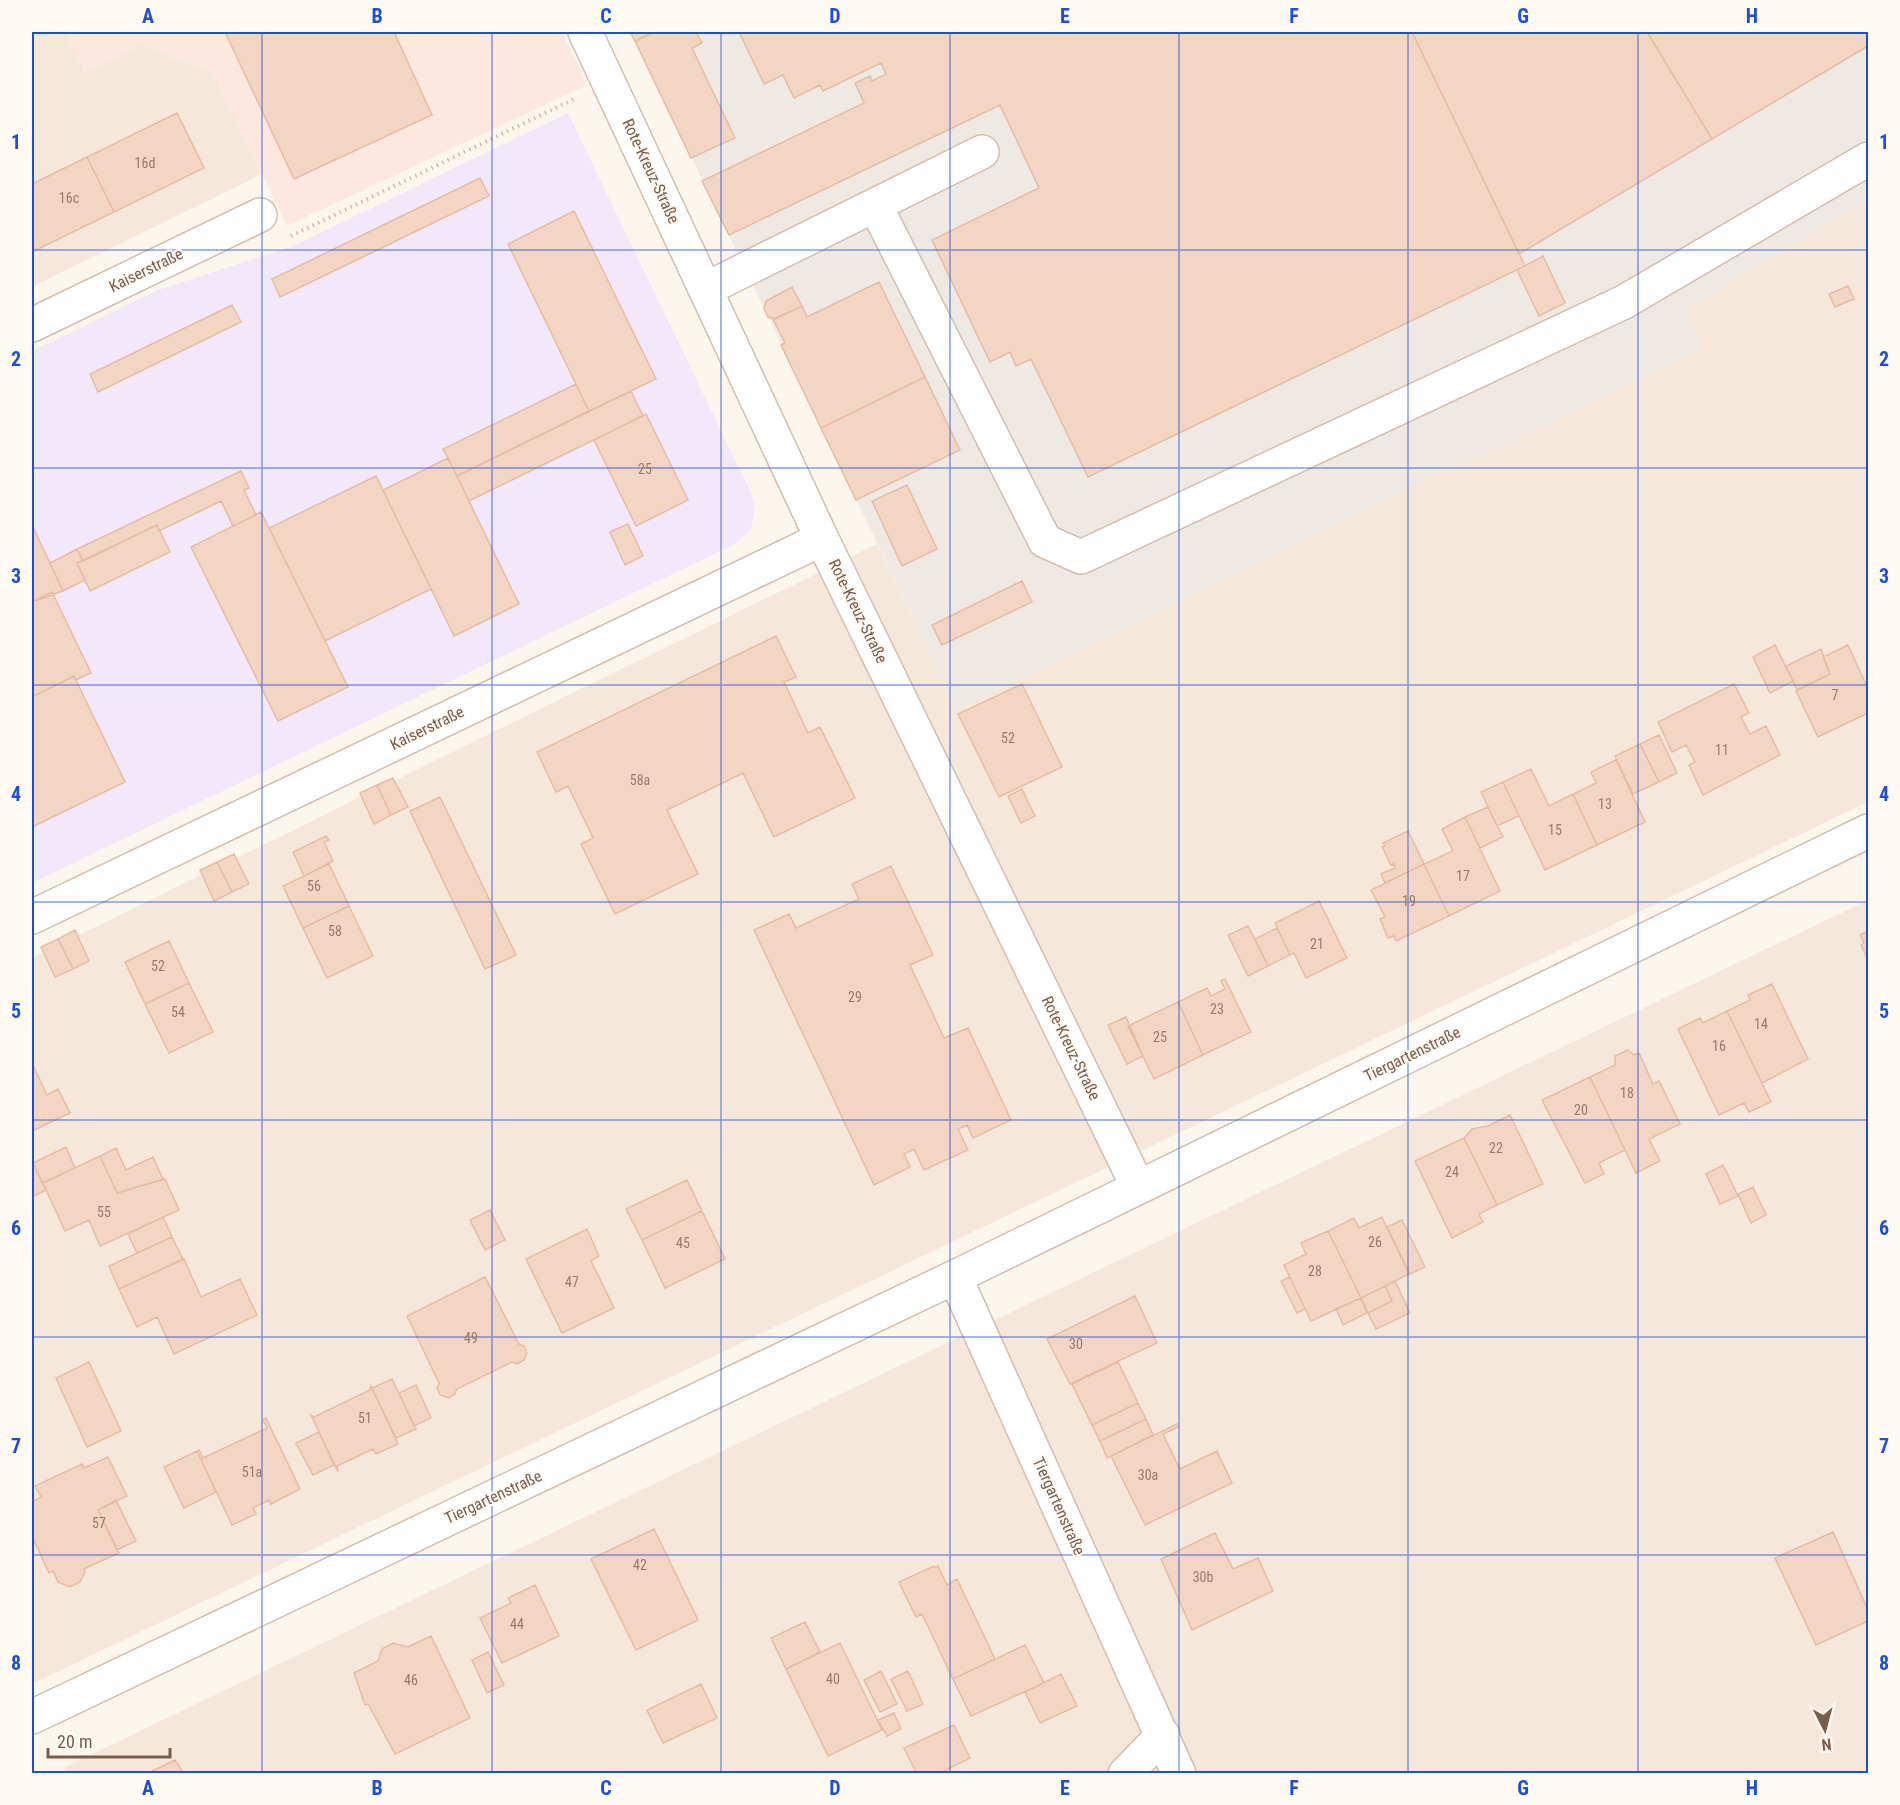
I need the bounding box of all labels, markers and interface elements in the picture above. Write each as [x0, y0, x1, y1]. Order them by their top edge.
text: A [142, 4, 154, 28]
text: B [371, 4, 383, 28]
text: C [600, 4, 612, 28]
text: D [829, 4, 841, 28]
text: E [1060, 4, 1070, 28]
text: F [1289, 4, 1299, 28]
text: G [1517, 4, 1529, 28]
text: H [1746, 4, 1758, 28]
street label: Rote-Kreuz-Straße [618, 116, 684, 226]
text: 1 [11, 130, 21, 154]
text: 1 [1879, 130, 1889, 154]
house number: 16d [135, 155, 155, 171]
house number: 16c [59, 190, 79, 206]
street label: Kaiserstraße [106, 244, 186, 296]
text: 2 [11, 347, 21, 371]
text: 2 [1879, 347, 1889, 371]
house number: 25 [638, 461, 652, 477]
street label: Rote-Kreuz-Straße [825, 556, 891, 666]
text: 3 [11, 564, 21, 588]
text: 3 [1879, 564, 1889, 588]
house number: 7 [1832, 687, 1839, 703]
street label: Kaiserstraße [387, 702, 467, 754]
house number: 52 [1001, 730, 1015, 746]
house number: 11 [1715, 742, 1729, 758]
house number: 58a [630, 772, 650, 788]
text: 4 [11, 782, 21, 806]
text: 4 [1879, 782, 1889, 806]
house number: 13 [1598, 796, 1612, 812]
house number: 15 [1548, 822, 1562, 838]
house number: 17 [1456, 868, 1470, 884]
house number: 56 [307, 878, 321, 894]
house number: 19 [1402, 893, 1416, 909]
house number: 58 [328, 923, 342, 939]
house number: 21 [1310, 936, 1324, 952]
house number: 52 [151, 958, 165, 974]
house number: 29 [848, 989, 862, 1005]
street label: Rote-Kreuz-Straße [1038, 993, 1104, 1103]
text: 5 [11, 999, 21, 1023]
text: 5 [1879, 999, 1889, 1023]
house number: 23 [1210, 1001, 1224, 1017]
house number: 54 [171, 1004, 185, 1020]
house number: 14 [1754, 1016, 1768, 1032]
street label: Tiergartenstraße [1361, 1022, 1463, 1086]
house number: 25 [1153, 1029, 1167, 1045]
house number: 16 [1712, 1038, 1726, 1054]
house number: 18 [1620, 1085, 1634, 1101]
house number: 20 [1574, 1102, 1588, 1118]
house number: 22 [1489, 1140, 1503, 1156]
house number: 24 [1445, 1164, 1459, 1180]
house number: 55 [97, 1204, 111, 1220]
text: 6 [11, 1216, 21, 1240]
text: 6 [1879, 1216, 1889, 1240]
house number: 26 [1368, 1234, 1382, 1250]
house number: 45 [676, 1235, 690, 1251]
house number: 28 [1308, 1263, 1322, 1279]
house number: 47 [565, 1274, 579, 1290]
house number: 49 [464, 1330, 478, 1346]
house number: 30 [1069, 1336, 1083, 1352]
house number: 51 [358, 1410, 372, 1426]
text: 7 [11, 1434, 21, 1458]
text: 7 [1879, 1434, 1889, 1458]
street label: Tiergartenstraße [1029, 1454, 1089, 1558]
house number: 51a [242, 1464, 262, 1480]
street label: Tiergartenstraße [441, 1466, 545, 1528]
house number: 30a [1138, 1467, 1158, 1483]
house number: 57 [92, 1515, 106, 1531]
house number: 42 [633, 1557, 647, 1573]
house number: 30b [1193, 1569, 1213, 1585]
house number: 44 [510, 1616, 524, 1632]
text: 8 [11, 1651, 21, 1675]
text: 8 [1879, 1651, 1889, 1675]
house number: 40 [826, 1671, 840, 1687]
house number: 46 [404, 1672, 418, 1688]
north arrow [1795, 1700, 1855, 1760]
scale bar [48, 1721, 170, 1759]
text: 20 m [57, 1731, 92, 1752]
text: N [1821, 1734, 1832, 1754]
text: A [142, 1776, 154, 1800]
text: B [371, 1776, 383, 1800]
text: C [600, 1776, 612, 1800]
text: D [829, 1776, 841, 1800]
text: E [1060, 1776, 1070, 1800]
text: F [1289, 1776, 1299, 1800]
text: G [1517, 1776, 1529, 1800]
text: H [1746, 1776, 1758, 1800]

